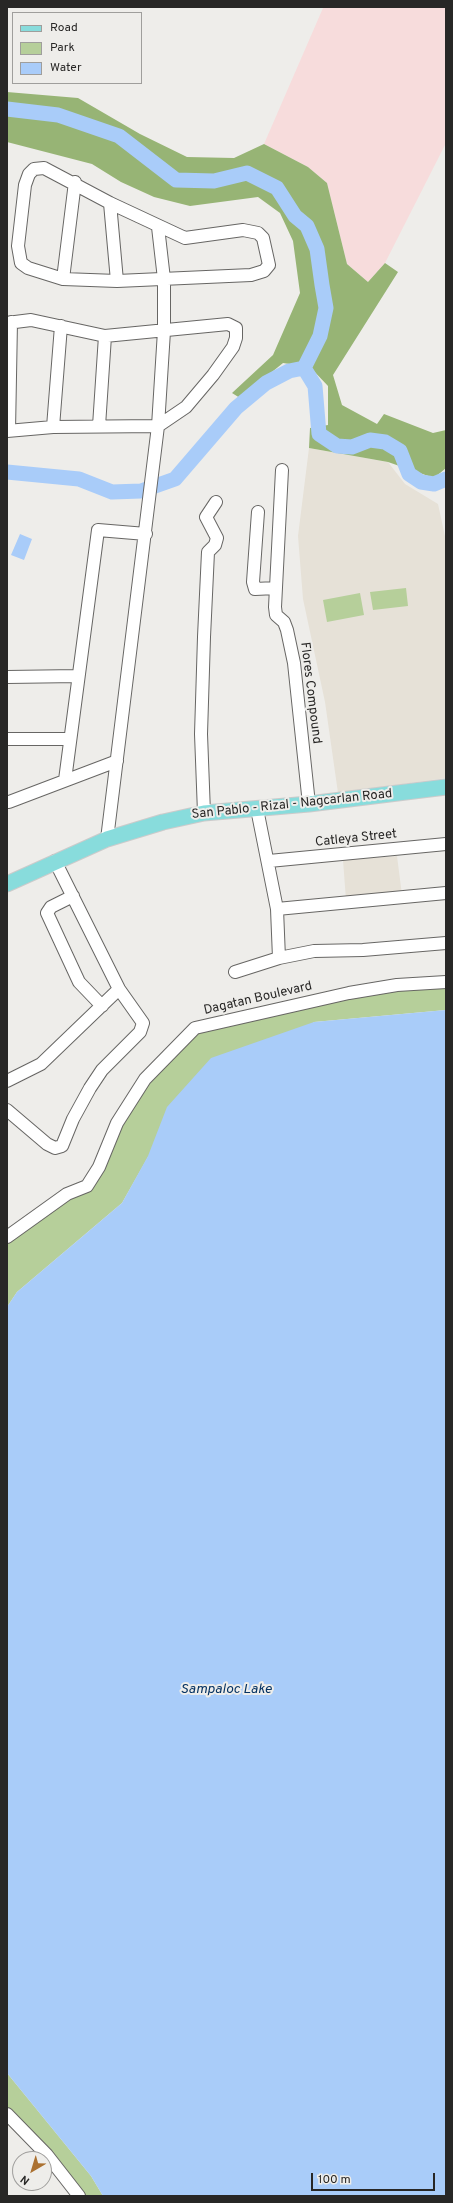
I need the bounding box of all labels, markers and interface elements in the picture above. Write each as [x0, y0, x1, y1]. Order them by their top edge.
legend [12, 12, 142, 84]
text: Road [50, 20, 78, 36]
text: Park [50, 40, 75, 56]
text: Water [50, 60, 82, 76]
street label: Flores Compound [296, 641, 324, 745]
street label: San Pablo - Rizal - Nagcarlan Road [191, 787, 393, 823]
street label: Catleya Street [314, 827, 398, 851]
street label: Dagatan Boulevard [202, 979, 314, 1019]
water label: Sampaloc Lake [180, 1682, 272, 1698]
north arrow [12, 2151, 52, 2191]
scale bar [313, 2165, 437, 2191]
text: N [18, 2172, 33, 2188]
text: 100 m [318, 2172, 351, 2188]

